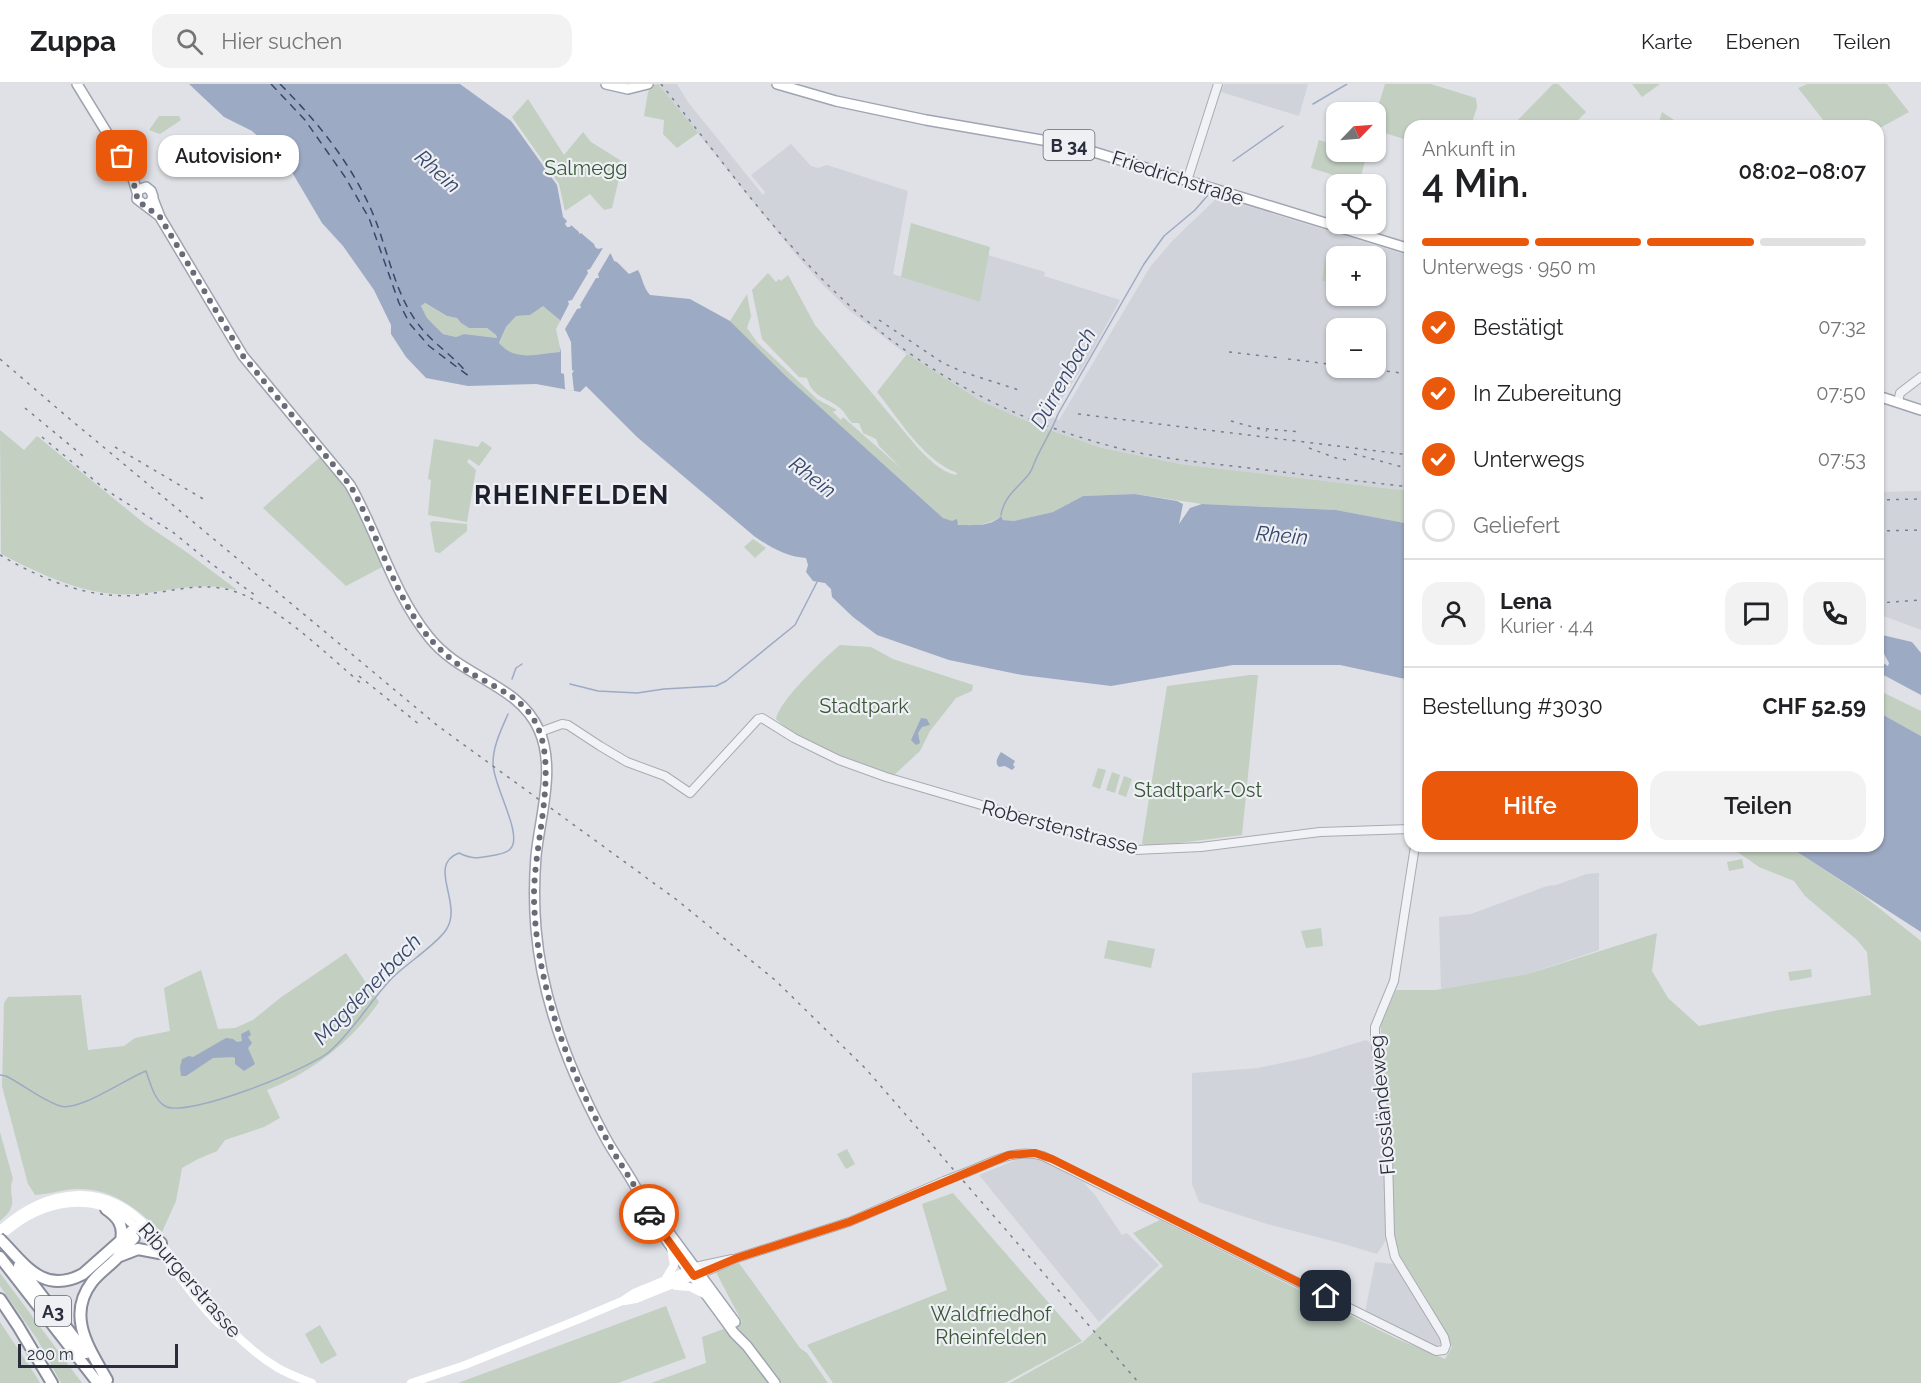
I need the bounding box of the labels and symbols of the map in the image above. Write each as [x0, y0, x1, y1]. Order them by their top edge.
north arrow [1326, 102, 1386, 162]
pin [96, 130, 147, 181]
road number: B 34 [1044, 130, 1094, 160]
callout: Autovision+ [158, 135, 299, 177]
water label: Rhein [410, 144, 466, 198]
street label: Friedrichstraße [1109, 145, 1247, 211]
park label: Salmegg [544, 156, 628, 180]
water label: Dürrenbach [1025, 323, 1101, 433]
water label: Rhein [785, 451, 841, 503]
district label: RHEINFELDEN [474, 480, 670, 510]
water label: Rhein [1255, 520, 1309, 550]
park label: Stadtpark [819, 694, 909, 718]
park label: Stadtpark-Ost [1134, 778, 1263, 802]
street label: Roberstenstrasse [979, 795, 1141, 859]
water label: Magdenerbach [308, 928, 426, 1050]
street label: Flossländeweg [1364, 1034, 1400, 1176]
courier [619, 1184, 679, 1244]
street label: Riburgerstrasse [133, 1218, 247, 1343]
pin [1300, 1270, 1351, 1321]
road number: A3 [35, 1296, 71, 1326]
park label: Waldfriedhof Rheinfelden [931, 1302, 1053, 1349]
scale bar [18, 1341, 178, 1368]

